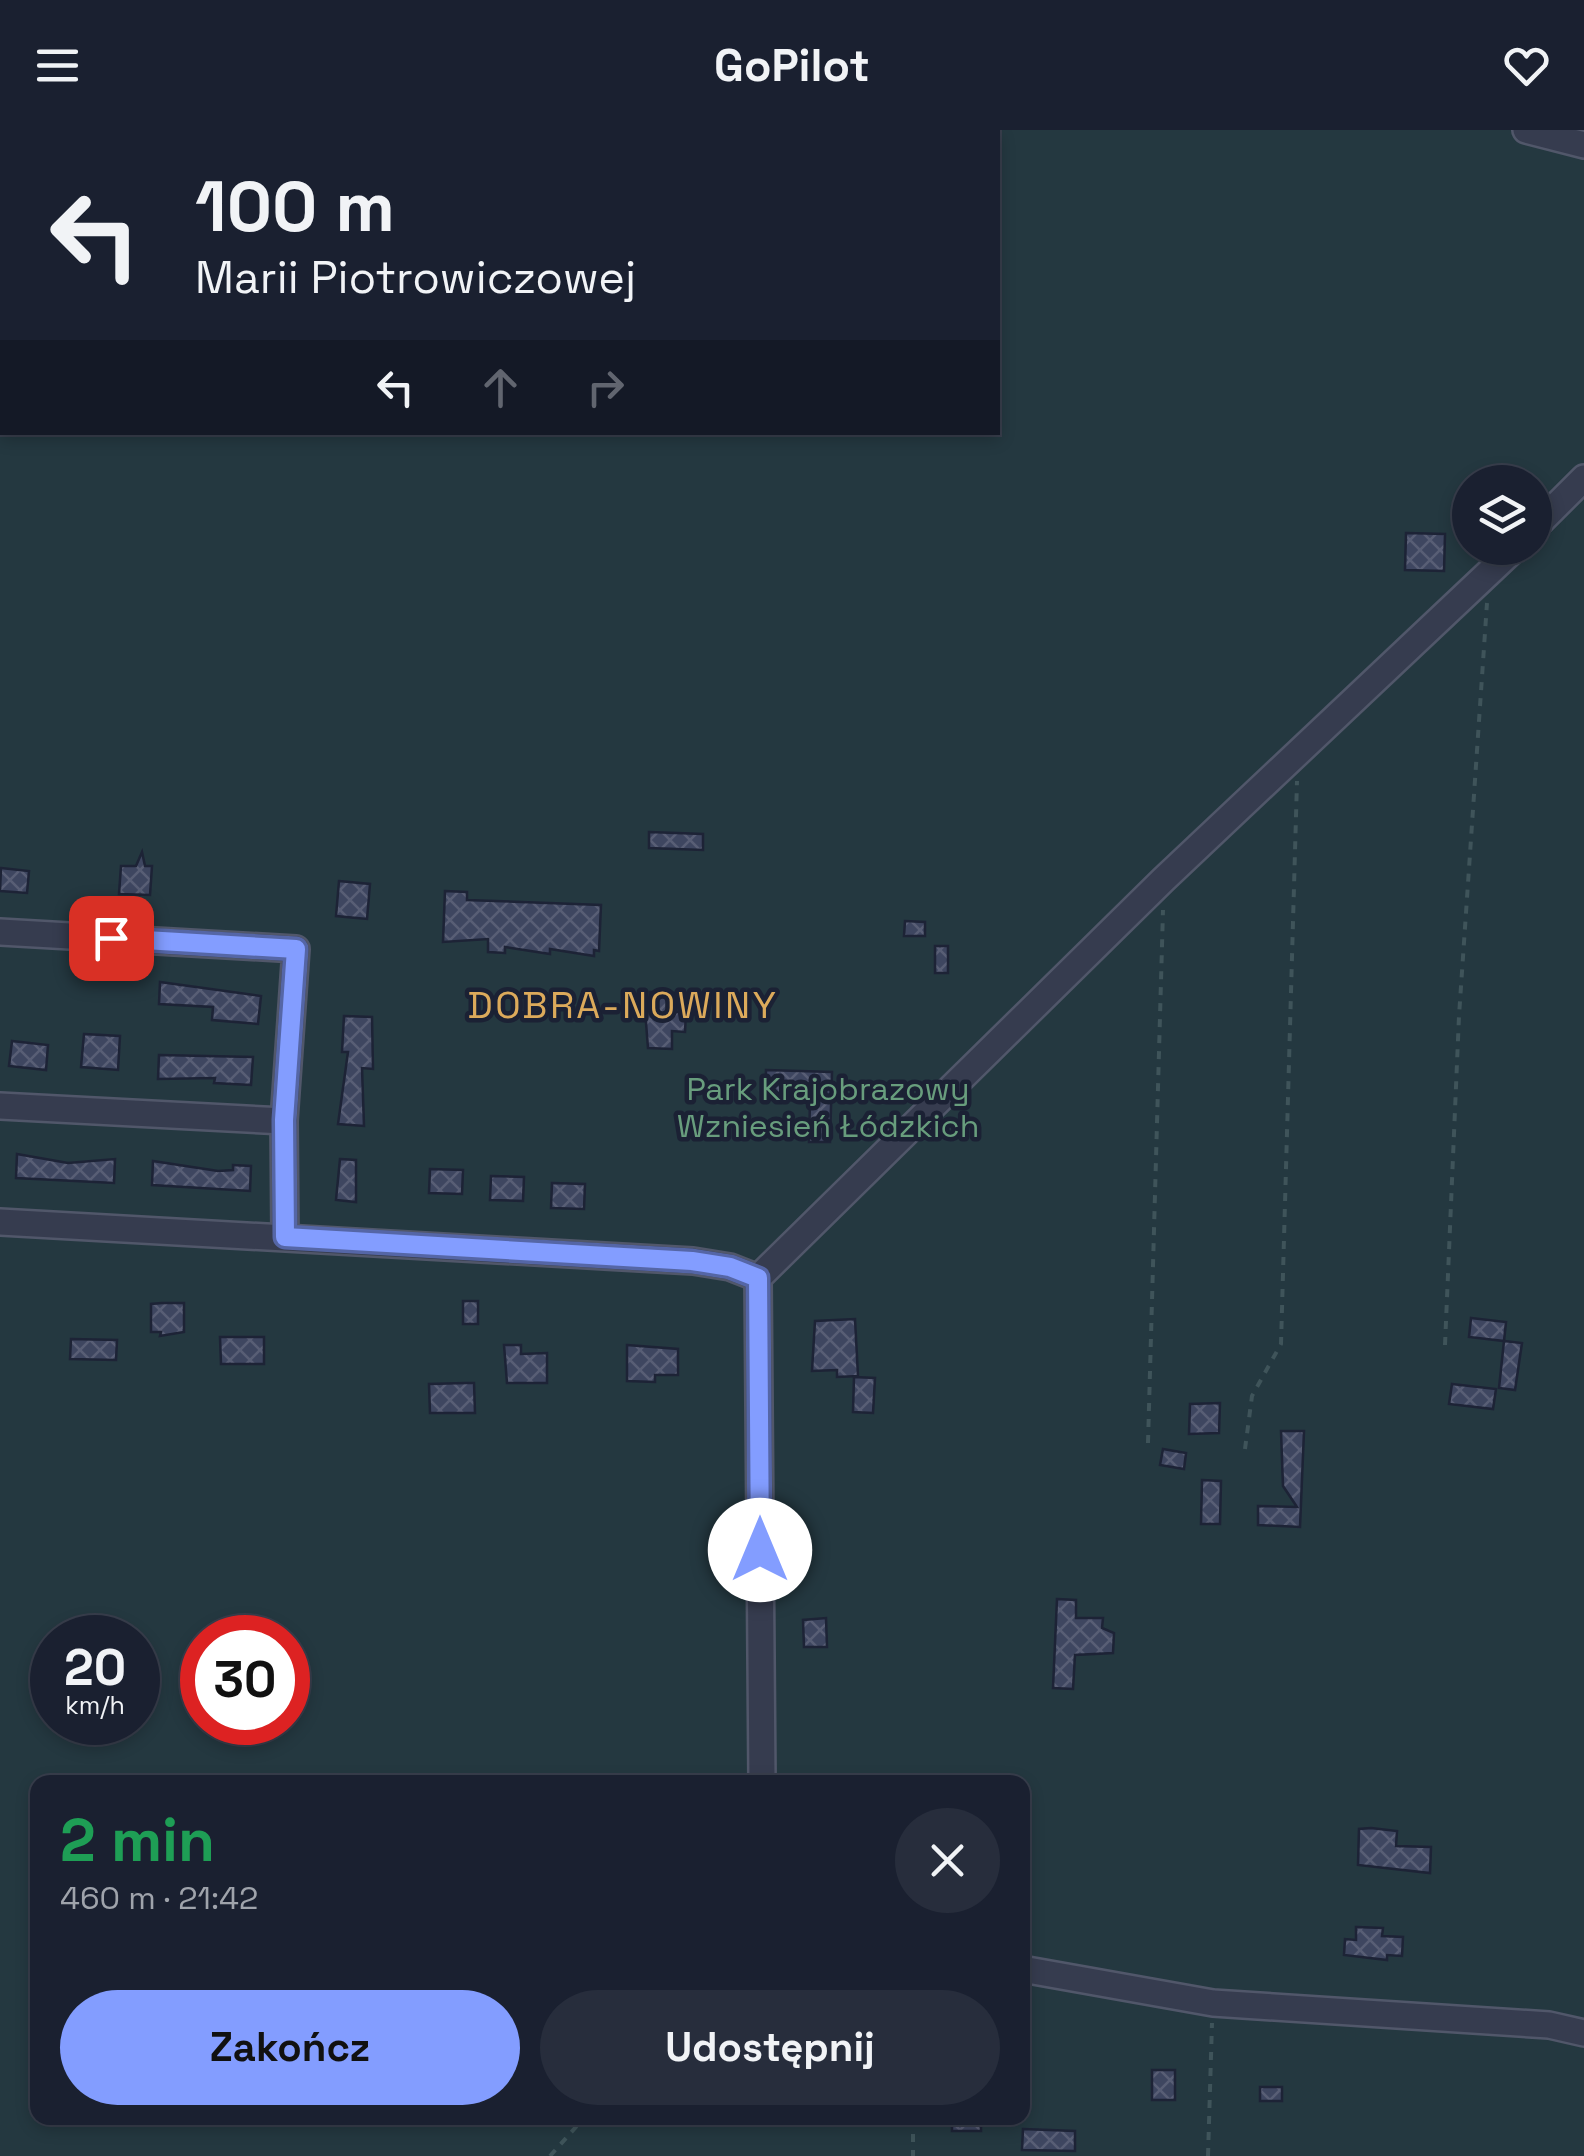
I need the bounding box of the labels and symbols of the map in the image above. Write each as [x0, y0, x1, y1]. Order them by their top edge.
pin [69, 896, 154, 981]
district label: DOBRA-NOWINY [468, 981, 778, 1029]
park label: Park Krajobrazowy Wzniesień Łódzkich [677, 1069, 979, 1146]
position arrow [708, 1498, 812, 1602]
speed limit sign: 30 [180, 1615, 310, 1745]

